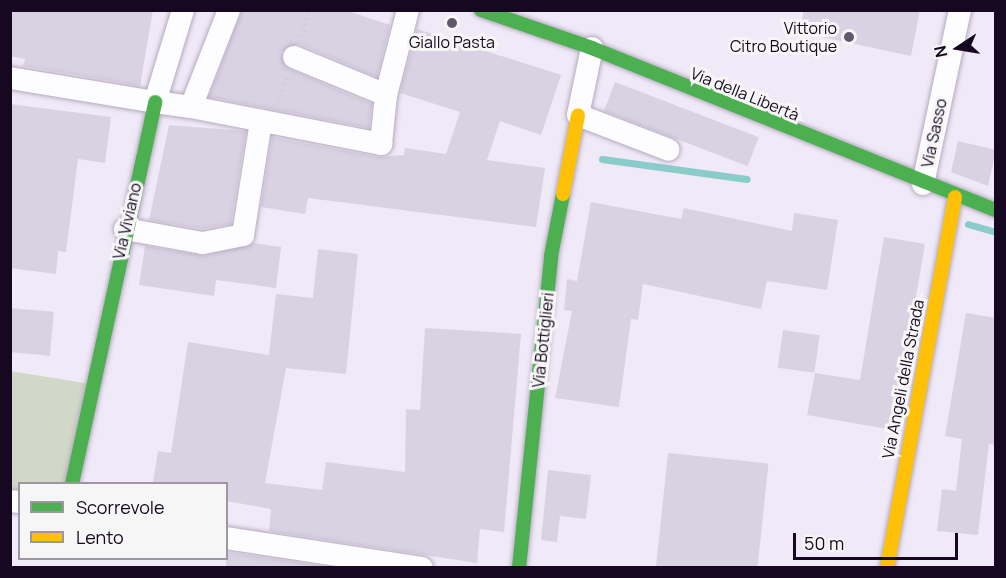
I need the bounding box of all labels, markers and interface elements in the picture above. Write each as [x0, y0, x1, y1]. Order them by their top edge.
marker: Giallo Pasta [445, 16, 459, 30]
place label: Vittorio Citro Boutique [730, 18, 837, 56]
north arrow [928, 18, 988, 78]
marker: Vittorio Citro Boutique [842, 30, 856, 44]
place label: Giallo Pasta [409, 32, 495, 52]
text: N [928, 44, 952, 60]
street label: Via della Libertà [688, 63, 802, 125]
street label: Via Sasso [917, 97, 951, 169]
street label: Via Viviano [109, 181, 145, 261]
street label: Via Bottiglieri [528, 291, 558, 389]
street label: Via Angeli della Strada [878, 298, 928, 460]
legend [18, 482, 228, 560]
text: Scorrevole [76, 495, 165, 519]
scale bar [796, 521, 961, 559]
text: Lento [76, 525, 124, 549]
text: 50 m [804, 531, 844, 555]

